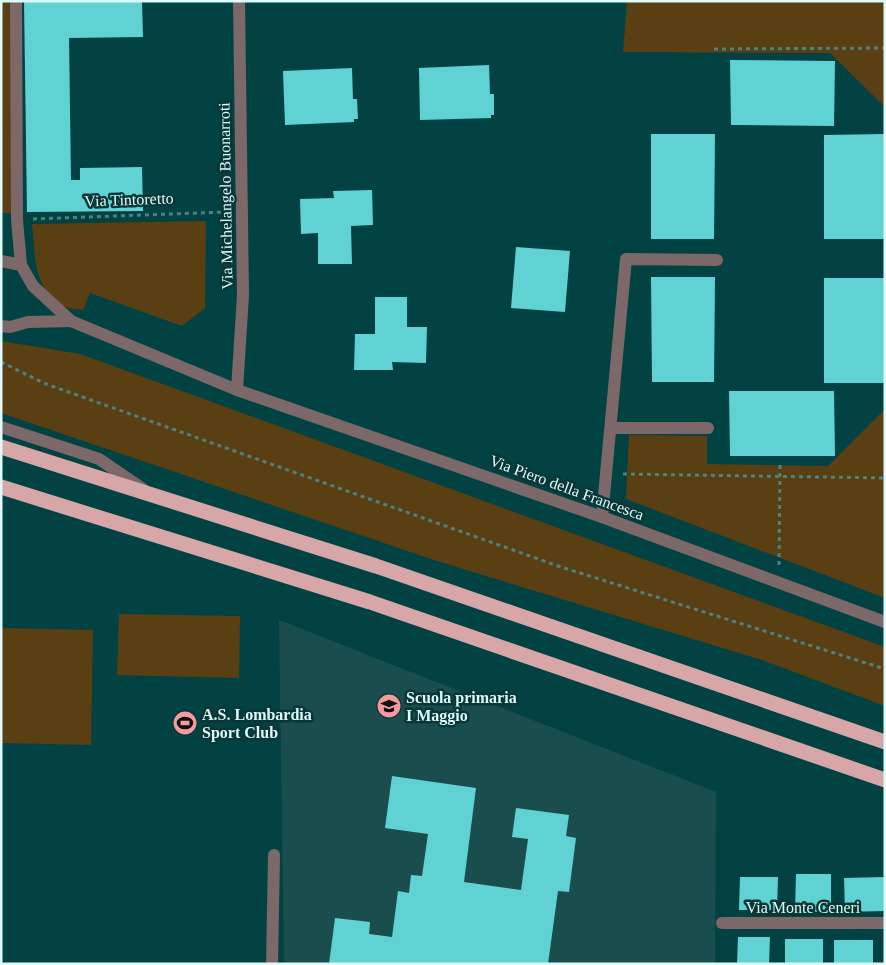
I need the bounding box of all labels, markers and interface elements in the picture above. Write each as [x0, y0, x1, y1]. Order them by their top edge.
street label: Via Michelangelo Buonarroti [215, 102, 237, 290]
street label: Via Tintoretto [84, 189, 174, 210]
street label: Via Piero della Francesca [487, 452, 646, 523]
place label: Scuola primaria I Maggio [406, 689, 517, 725]
school or university icon: Scuola primaria I Maggio [376, 693, 402, 719]
place label: A.S. Lombardia Sport Club [202, 706, 312, 742]
sports icon: A.S. Lombardia Sport Club [172, 710, 198, 736]
street label: Via Monte Ceneri [746, 899, 861, 916]

